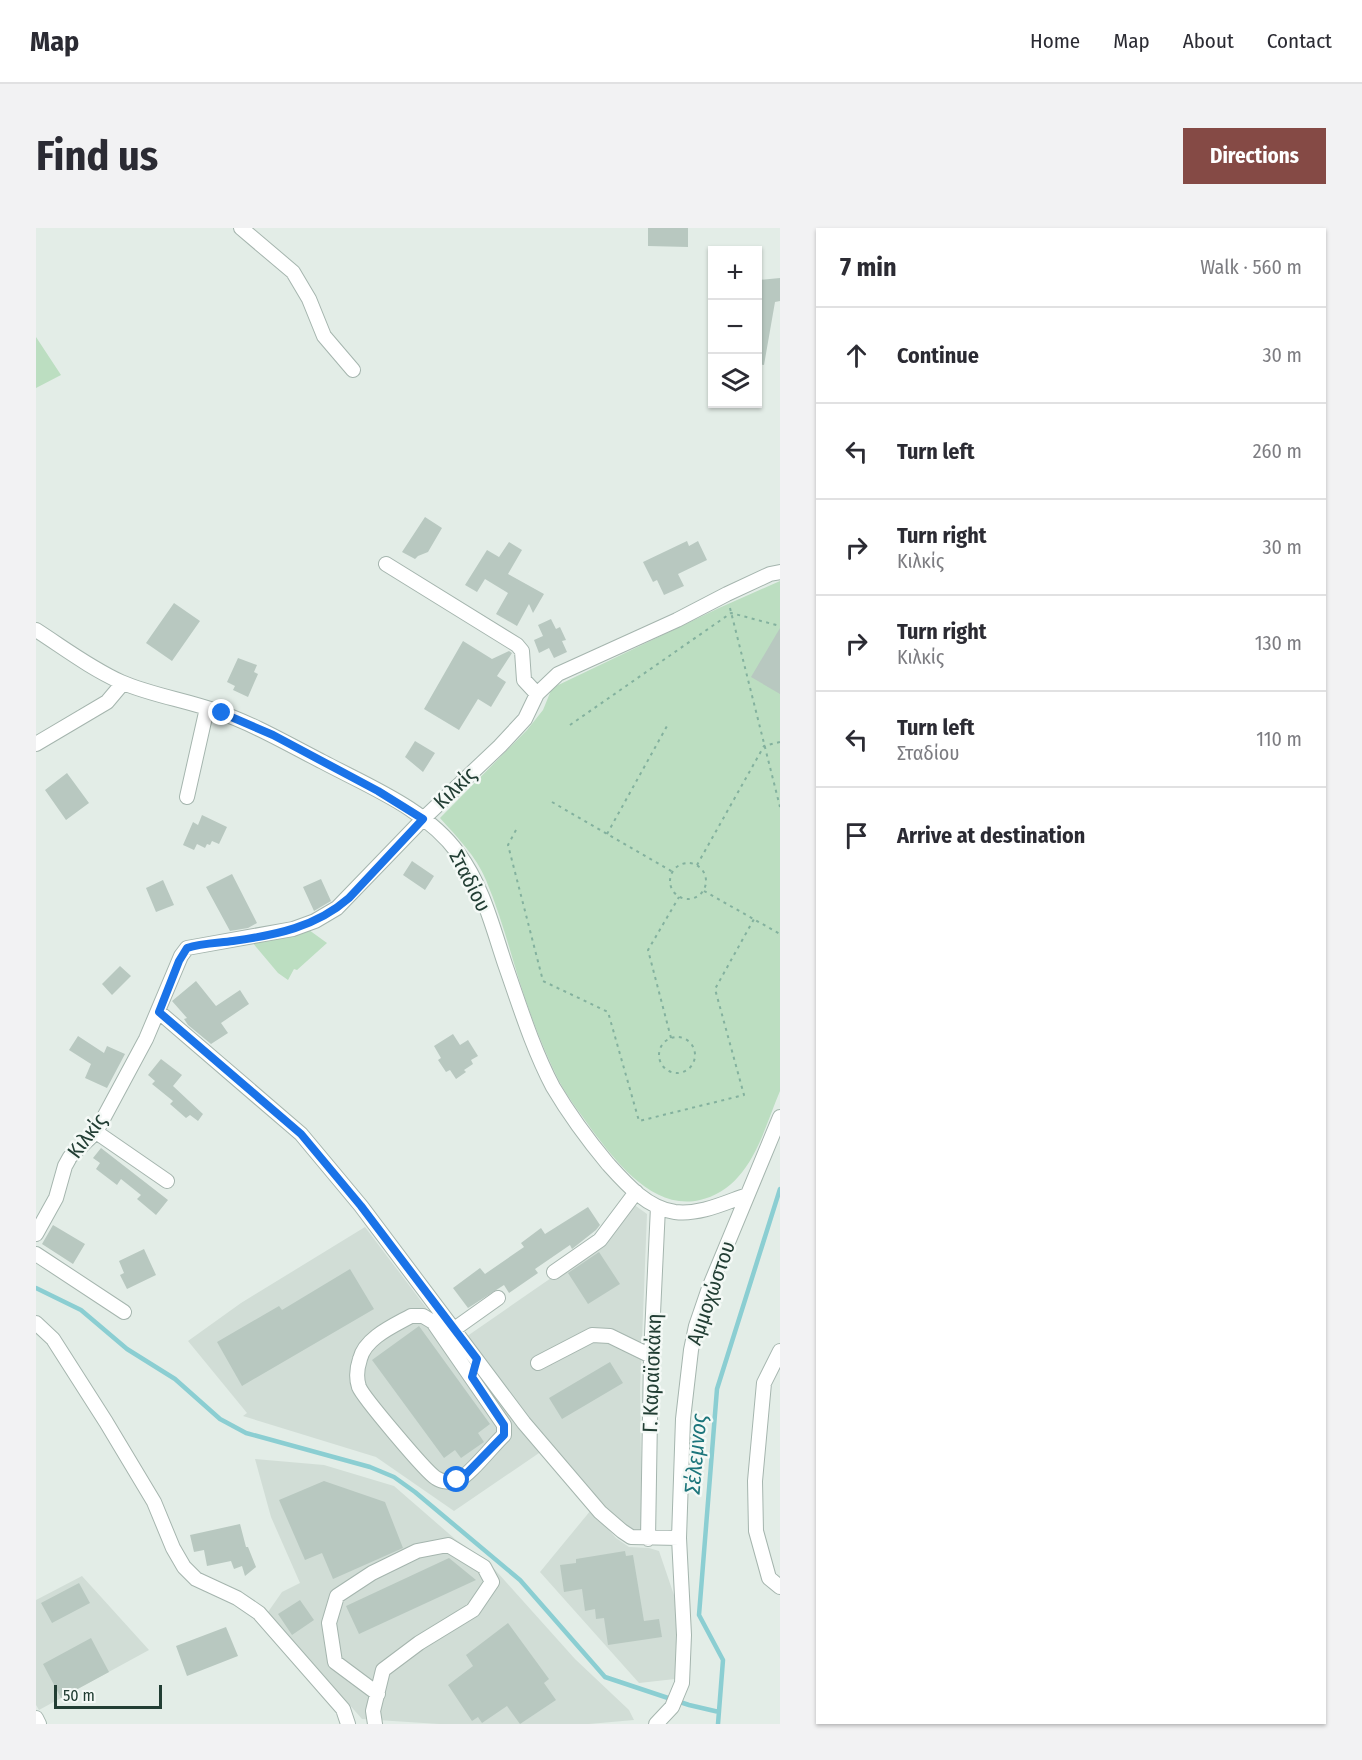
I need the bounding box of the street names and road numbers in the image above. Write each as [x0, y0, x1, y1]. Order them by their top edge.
street label: Κιλκίς [428, 761, 482, 815]
street label: Σταδίου [444, 846, 496, 916]
street label: Κιλκίς [62, 1108, 112, 1164]
street label: Αμμοχώστου [681, 1238, 741, 1348]
street label: Γ. Καραϊσκάκη [637, 1313, 667, 1433]

